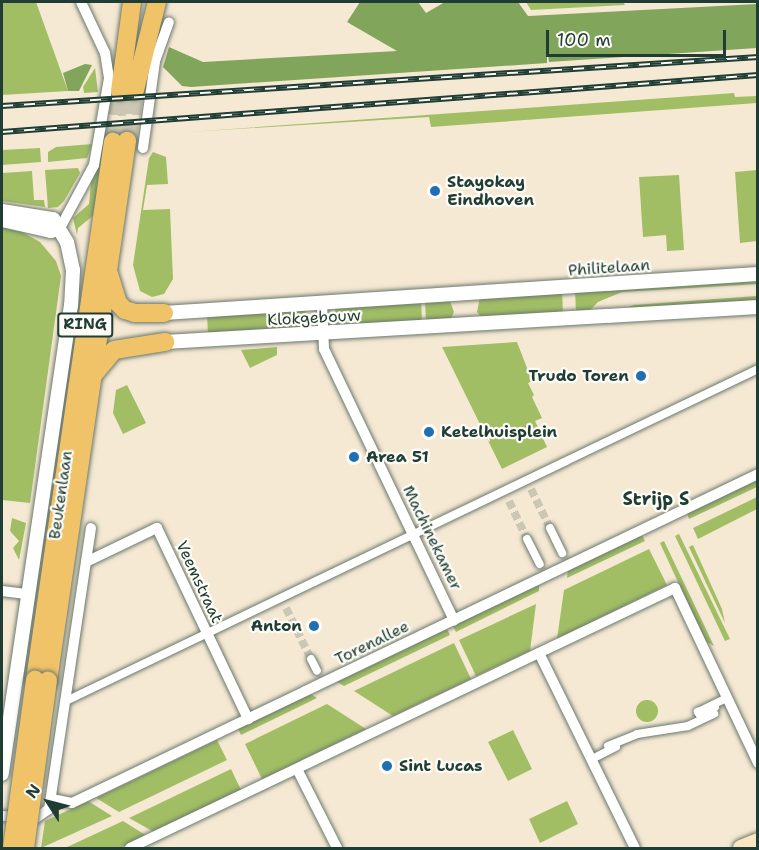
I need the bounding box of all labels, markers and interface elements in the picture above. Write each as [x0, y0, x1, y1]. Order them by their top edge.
scale bar [549, 18, 729, 56]
text: 100 m [557, 28, 611, 52]
place label: Stayokay Eindhoven [447, 172, 534, 210]
marker: Stayokay Eindhoven [428, 184, 442, 198]
street label: Philitelaan [567, 256, 651, 280]
street label: Klokgebouw [267, 306, 361, 330]
road number: RING [56, 313, 113, 337]
place label: Trudo Toren [528, 366, 629, 386]
marker: Trudo Toren [634, 369, 648, 383]
place label: Ketelhuisplein [441, 422, 557, 442]
marker: Ketelhuisplein [422, 425, 436, 439]
place label: Area 51 [366, 447, 429, 467]
street label: Beukenlaan [45, 450, 77, 540]
marker: Area 51 [347, 450, 361, 464]
street label: Machinekamer [398, 482, 466, 594]
district label: Strijp S [623, 488, 689, 510]
street label: Veemstraat [172, 538, 226, 626]
place label: Anton [251, 616, 302, 636]
street label: Torenallee [332, 617, 412, 669]
marker: Anton [307, 619, 321, 633]
place label: Sint Lucas [399, 756, 483, 776]
marker: Sint Lucas [380, 759, 394, 773]
north arrow [18, 772, 78, 832]
text: N [21, 780, 45, 802]

